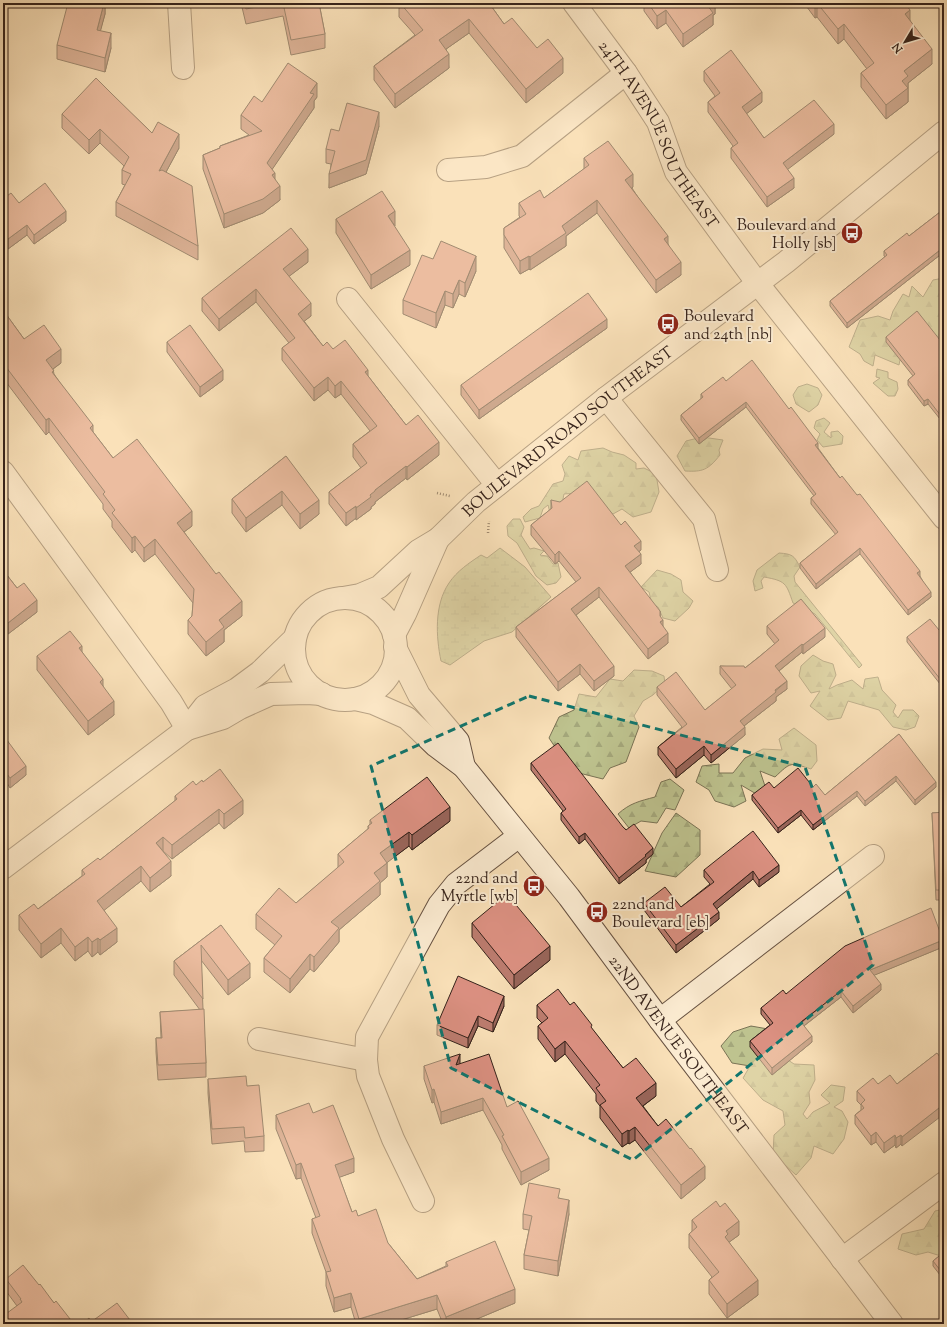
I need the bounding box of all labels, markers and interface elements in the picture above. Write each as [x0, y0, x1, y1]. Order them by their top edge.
north arrow [885, 22, 925, 62]
street label: 24TH AVENUE SOUTHEAST [592, 37, 723, 234]
text: N [889, 39, 908, 57]
place label: Boulevard and Holly [sb] [737, 215, 836, 256]
bus stop icon: Boulevard and Holly [sb] [839, 220, 865, 246]
place label: Boulevard and 24th [nb] [684, 306, 772, 347]
bus stop icon: Boulevard and 24th [nb] [655, 311, 681, 337]
street label: BOULEVARD ROAD SOUTHEAST [458, 342, 679, 523]
place label: 22nd and Myrtle [wb] [441, 868, 518, 909]
bus stop icon: 22nd and Myrtle [wb] [521, 873, 547, 899]
place label: 22nd and Boulevard [eb] [612, 894, 709, 935]
bus stop icon: 22nd and Boulevard [eb] [584, 899, 610, 925]
street label: 22ND AVENUE SOUTHEAST [602, 951, 753, 1140]

